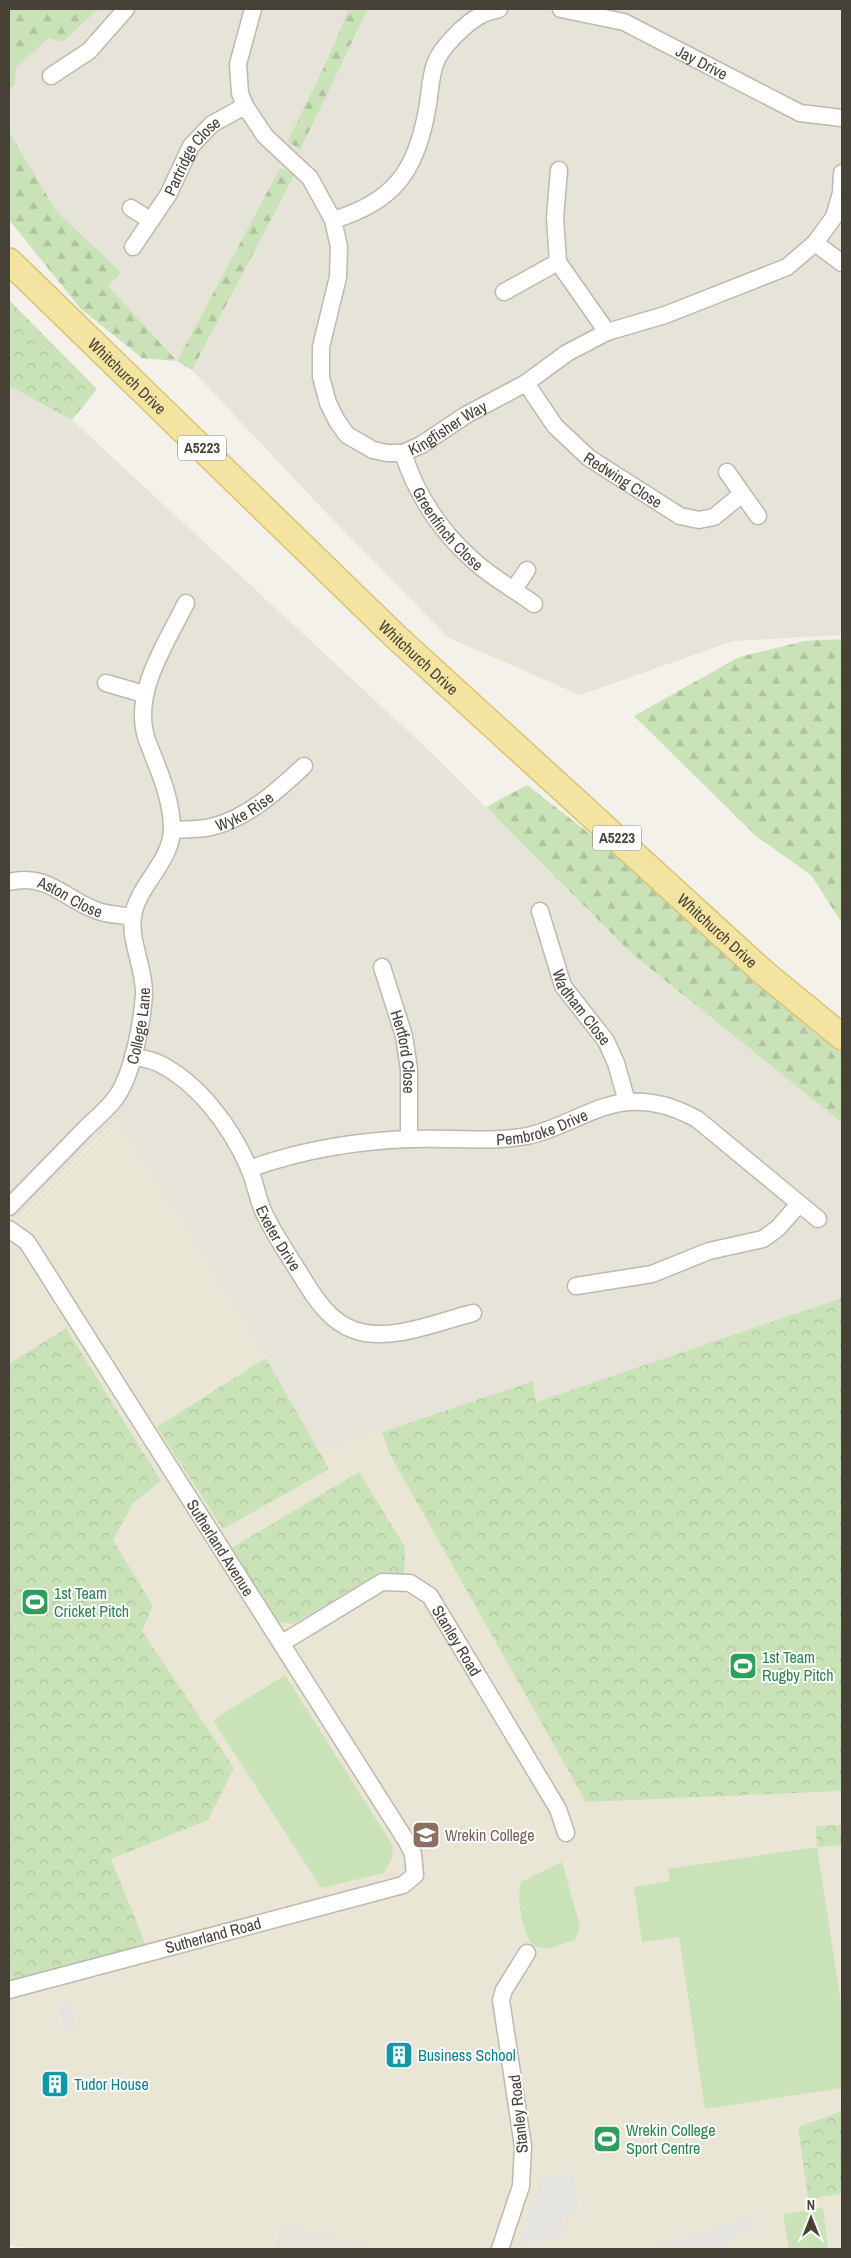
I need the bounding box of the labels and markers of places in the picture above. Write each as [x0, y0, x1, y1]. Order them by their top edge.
place label: 1st Team Cricket Pitch [54, 1582, 129, 1622]
sports icon: 1st Team Cricket Pitch [20, 1587, 50, 1617]
place label: 1st Team Rugby Pitch [762, 1646, 833, 1686]
sports icon: 1st Team Rugby Pitch [728, 1651, 758, 1681]
school or university icon: Wrekin College [411, 1820, 441, 1850]
place label: Wrekin College [445, 1824, 534, 1846]
building icon: Business School [384, 2040, 414, 2070]
place label: Business School [418, 2044, 516, 2066]
building icon: Tudor House [40, 2069, 70, 2099]
place label: Tudor House [74, 2073, 149, 2095]
place label: Wrekin College Sport Centre [626, 2119, 715, 2159]
sports icon: Wrekin College Sport Centre [592, 2124, 622, 2154]

